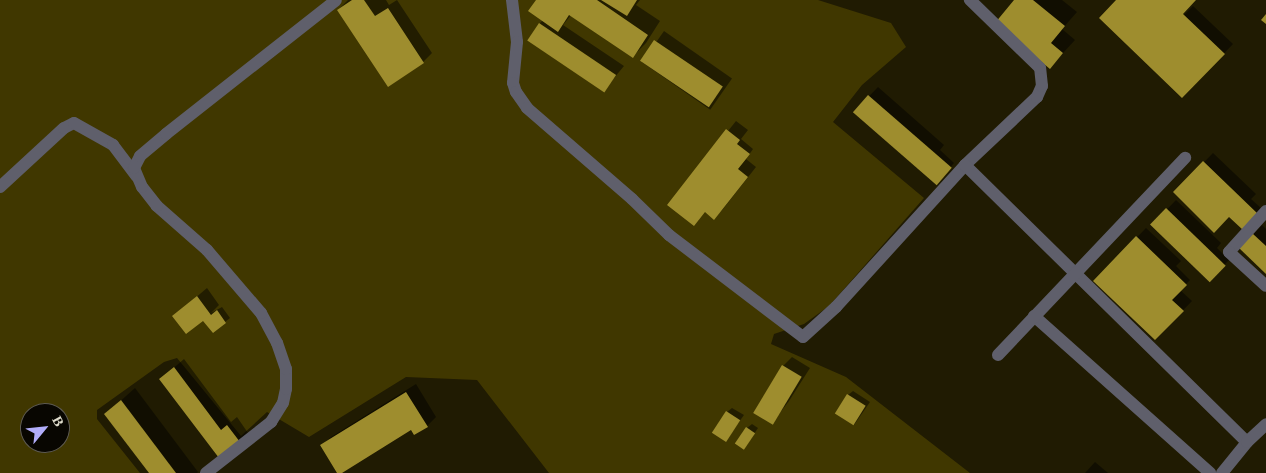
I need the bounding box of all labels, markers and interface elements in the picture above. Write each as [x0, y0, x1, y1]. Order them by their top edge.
north arrow [20, 403, 70, 453]
text: B [49, 414, 67, 429]

